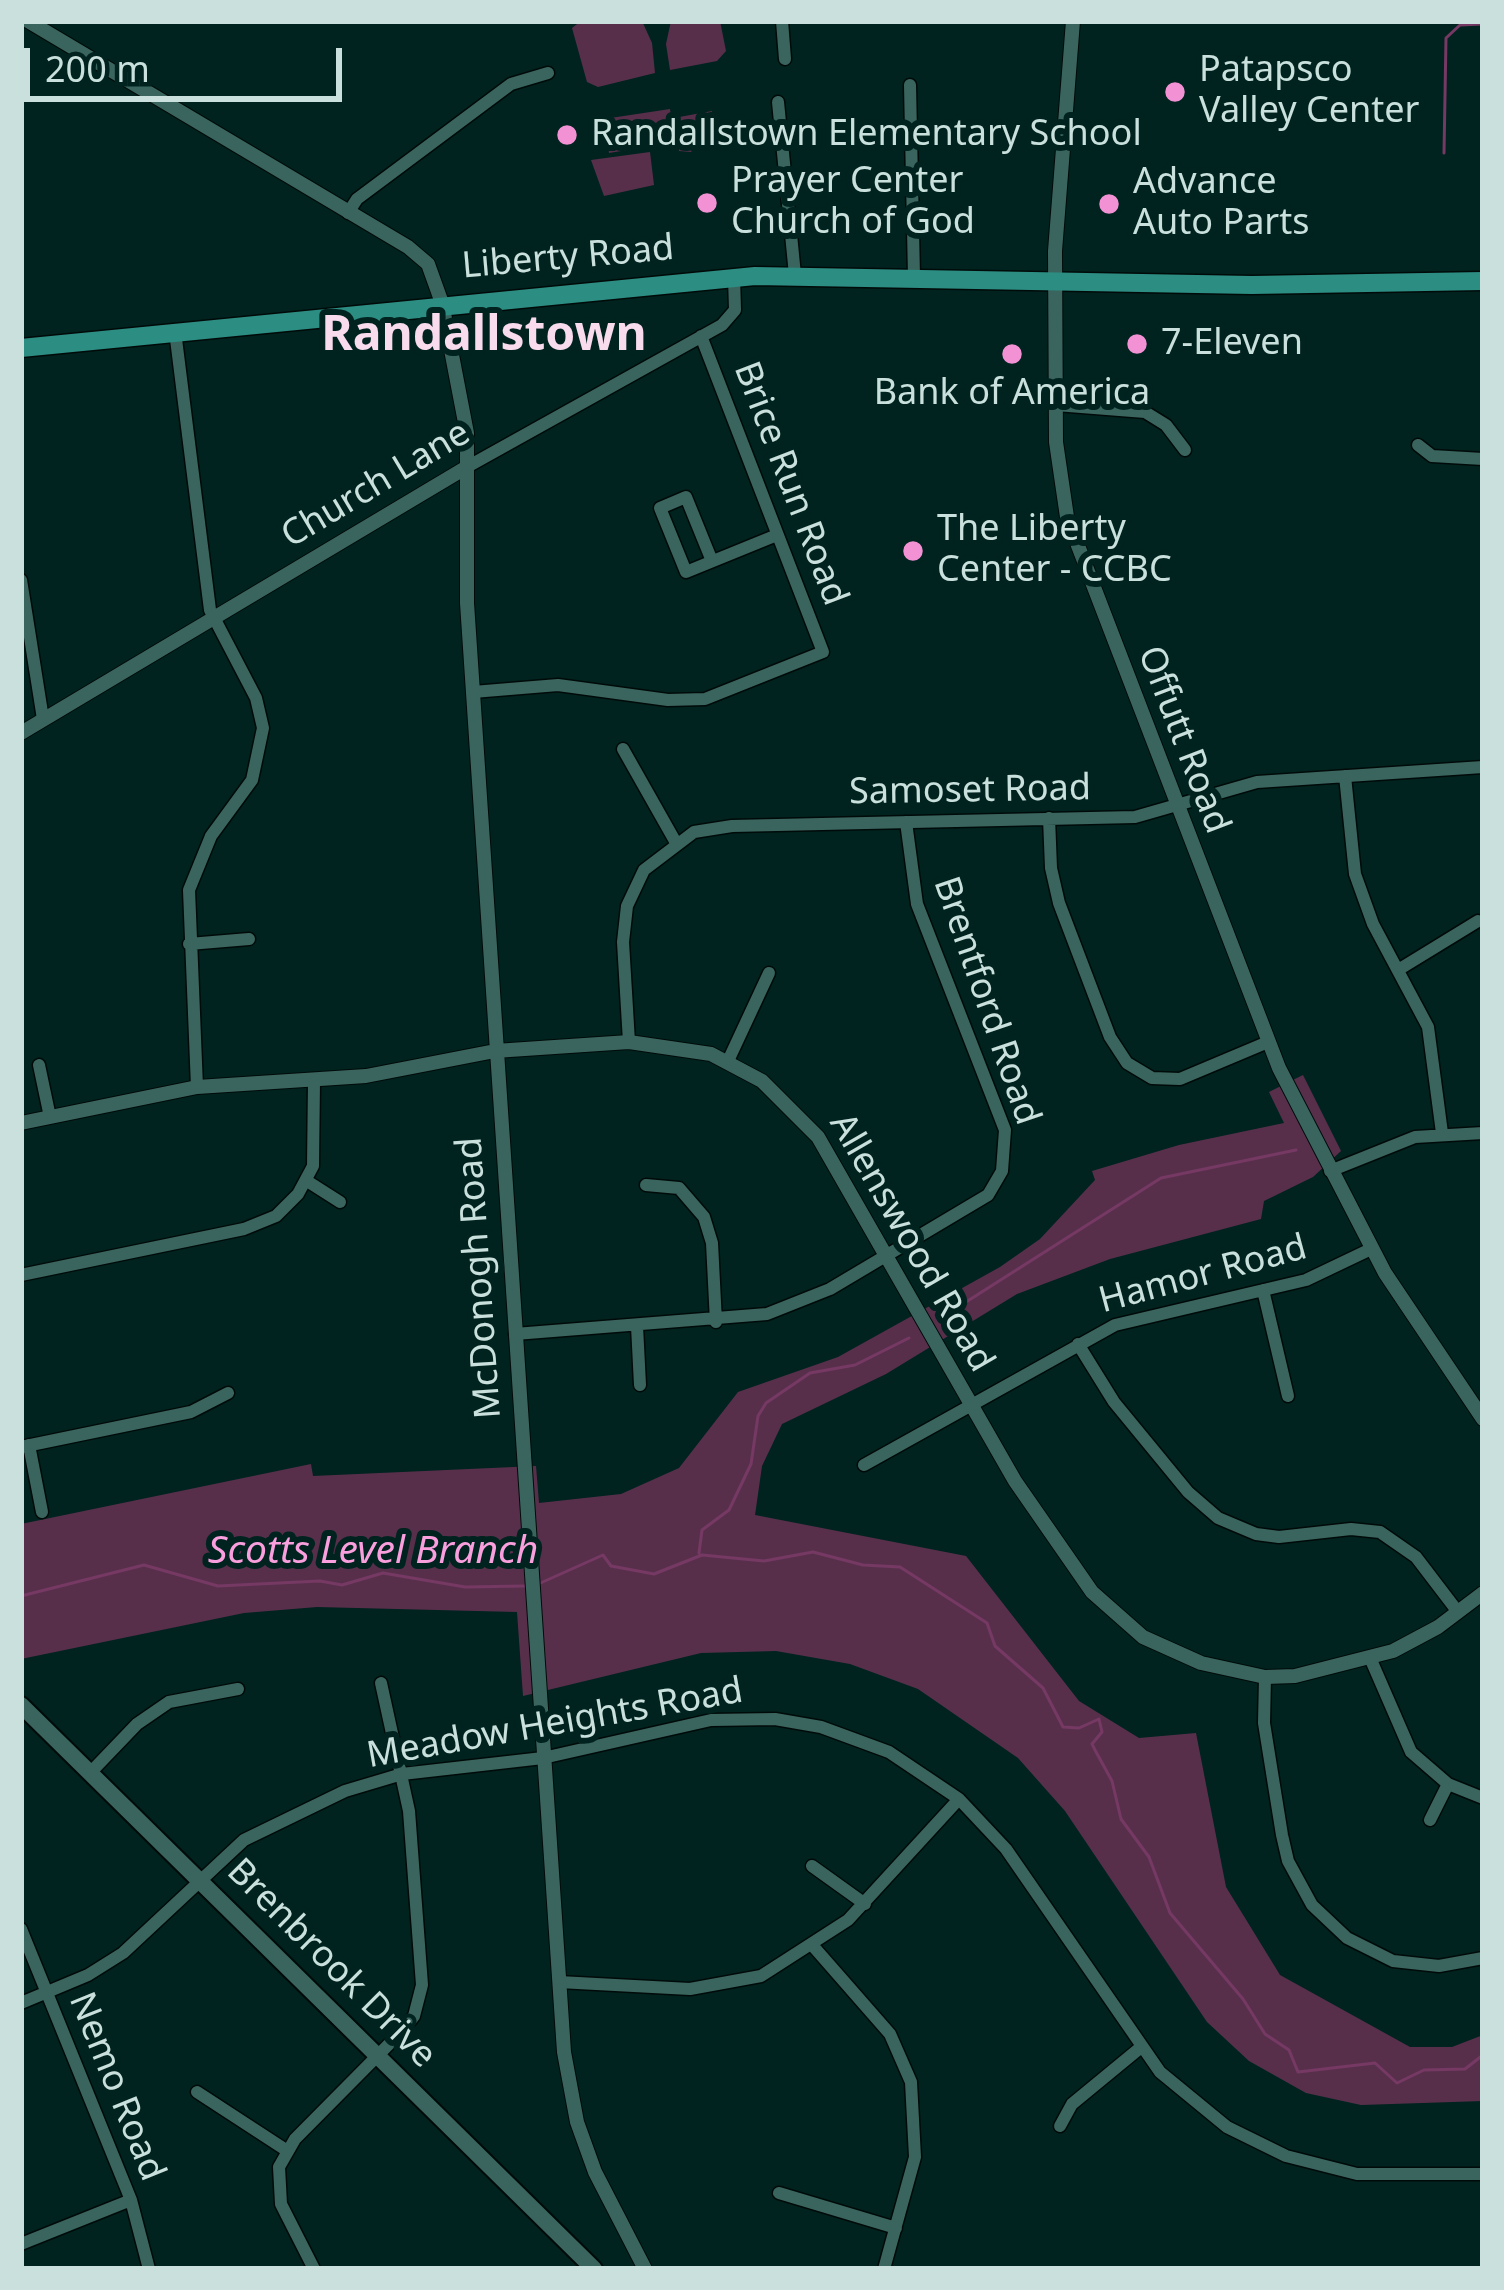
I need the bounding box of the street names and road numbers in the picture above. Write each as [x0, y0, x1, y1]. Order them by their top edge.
street label: Liberty Road [460, 227, 676, 289]
street label: Brice Run Road [724, 356, 856, 612]
street label: Church Lane [274, 412, 478, 558]
street label: Offutt Road [1128, 640, 1238, 840]
street label: Samoset Road [849, 767, 1091, 815]
street label: Brentford Road [923, 871, 1049, 1131]
street label: Allenswood Road [819, 1106, 1003, 1380]
street label: McDonogh Road [449, 1136, 511, 1420]
street label: Hamor Road [1095, 1227, 1311, 1323]
street label: Meadow Heights Road [364, 1670, 746, 1778]
street label: Brenbrook Drive [218, 1851, 444, 2077]
street label: Nemo Road [59, 1987, 173, 2187]

